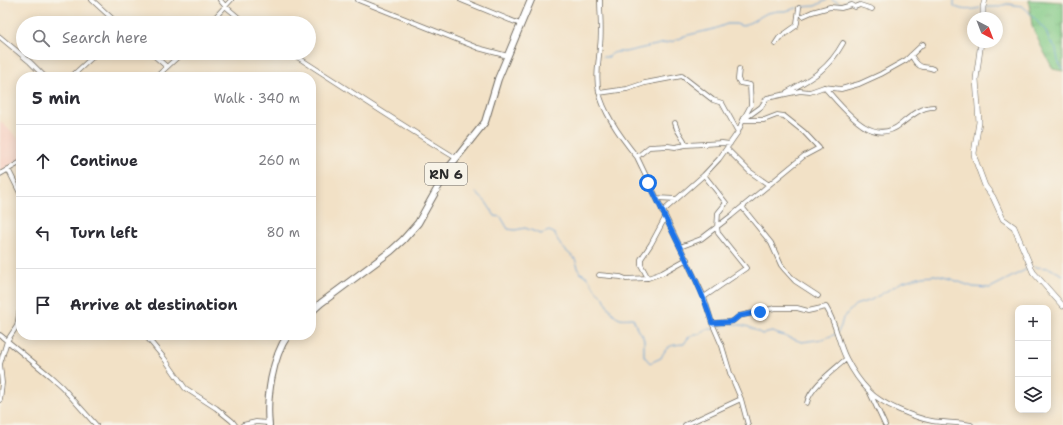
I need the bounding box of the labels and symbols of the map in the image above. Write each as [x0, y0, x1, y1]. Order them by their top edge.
north arrow [967, 12, 1003, 48]
road number: RN 6 [425, 163, 467, 185]
route start [639, 174, 657, 192]
route end [751, 303, 769, 321]

